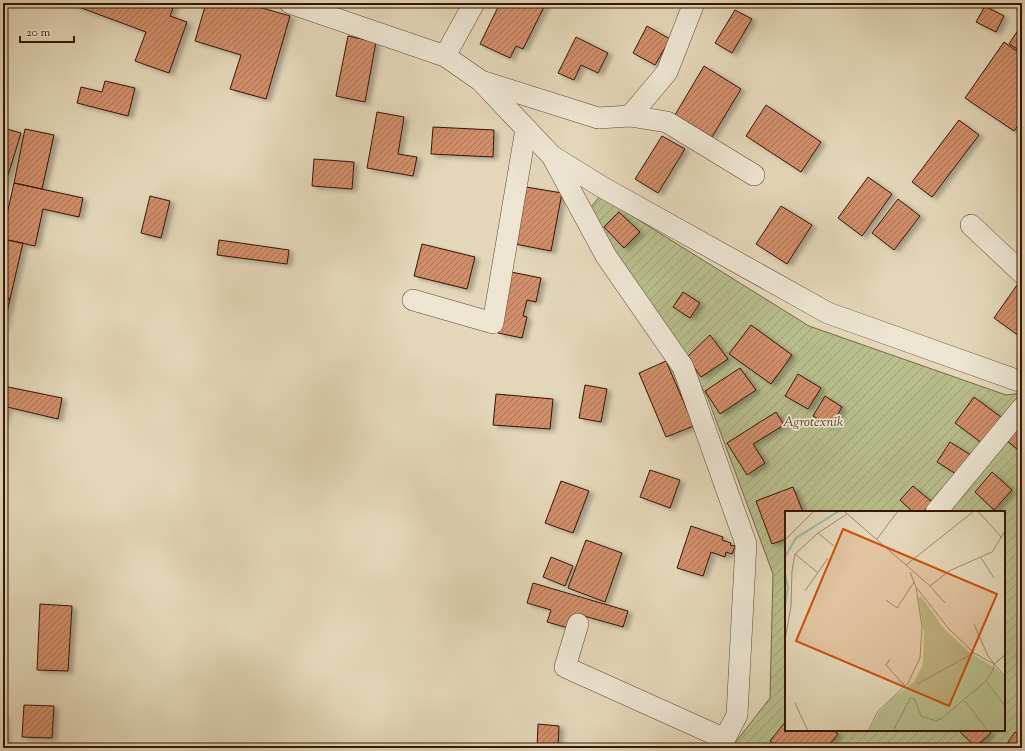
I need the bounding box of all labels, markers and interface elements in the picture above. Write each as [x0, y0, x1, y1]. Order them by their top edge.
scale bar [20, 18, 74, 44]
text: 20 m [26, 24, 51, 42]
park label: Agrotexnik [783, 413, 844, 433]
inset map [785, 511, 1005, 731]

